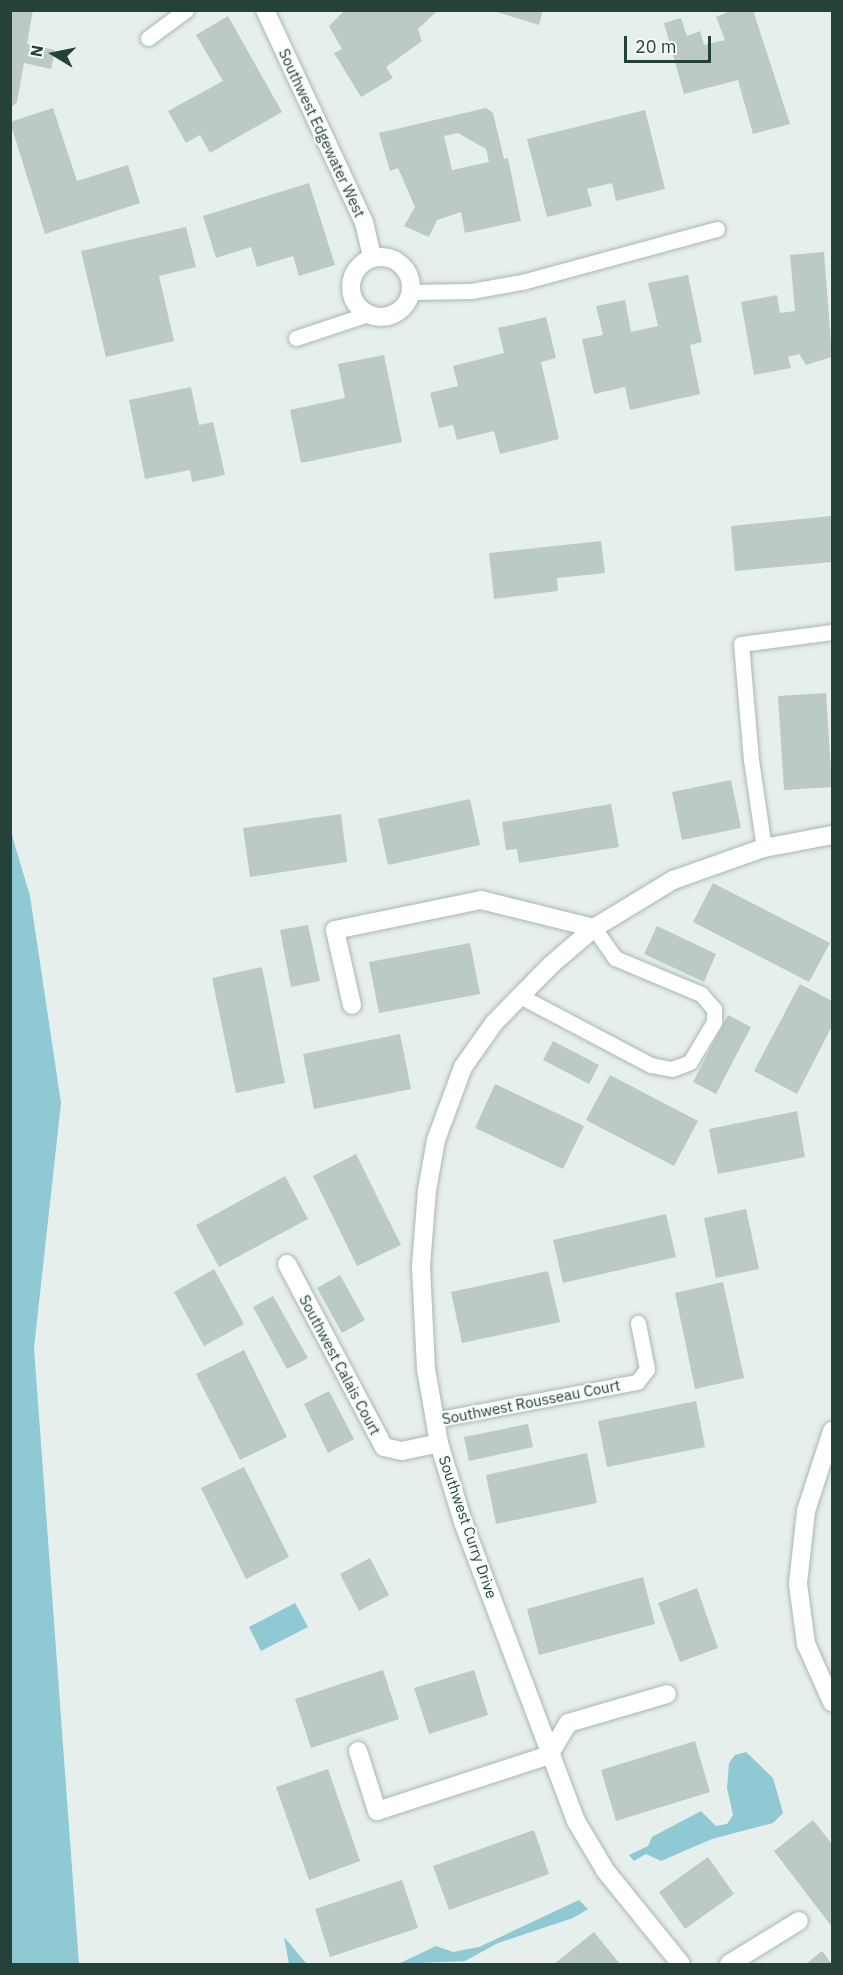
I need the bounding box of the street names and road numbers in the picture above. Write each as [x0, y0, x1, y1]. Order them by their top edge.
street label: Southwest Edgewater West [275, 46, 369, 220]
street label: Southwest Calais Court [295, 1292, 385, 1438]
street label: Southwest Rousseau Court [440, 1376, 622, 1428]
street label: Southwest Curry Drive [435, 1453, 501, 1601]

